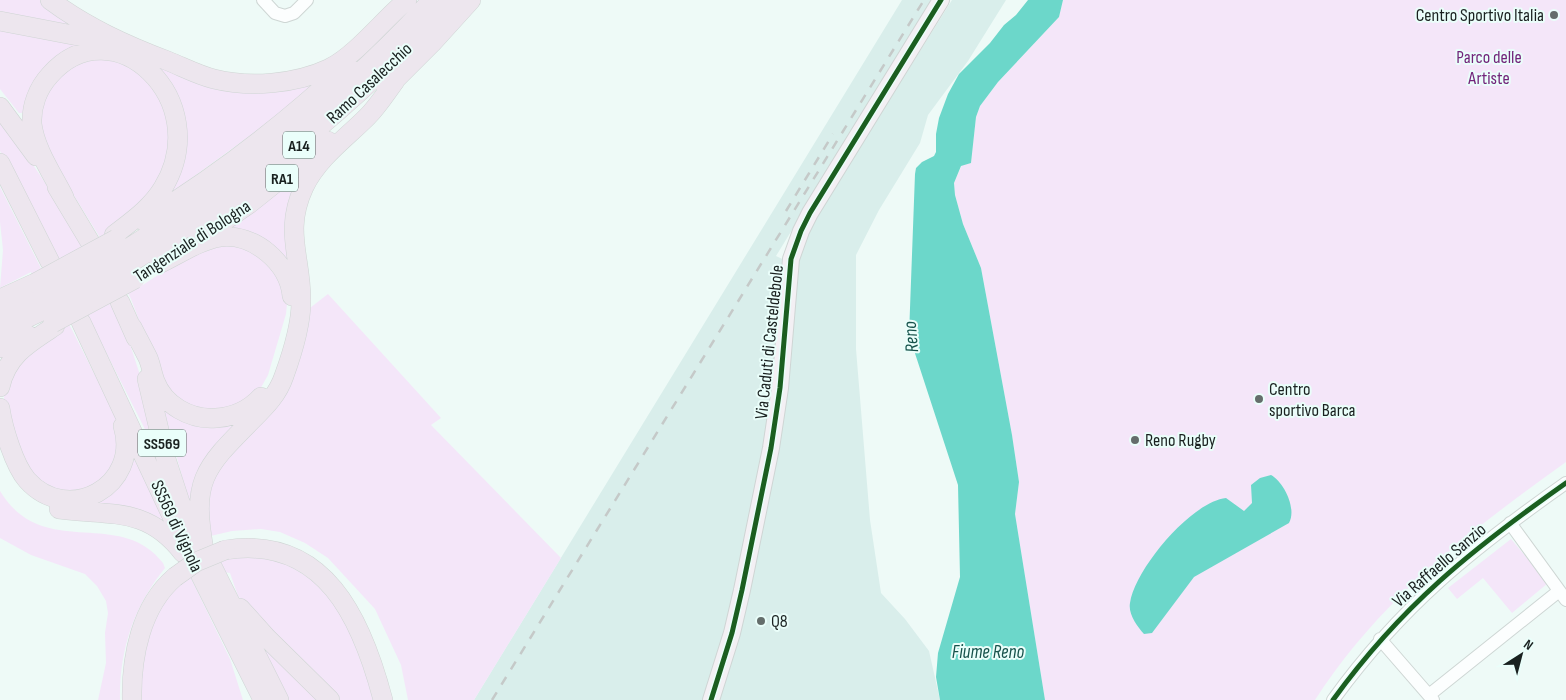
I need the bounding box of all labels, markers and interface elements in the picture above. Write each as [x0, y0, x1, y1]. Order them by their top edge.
place label: Centro Sportivo Italia [1416, 5, 1544, 26]
marker: Centro Sportivo Italia [1548, 9, 1560, 21]
street label: Ramo Casalecchio [322, 39, 416, 128]
park label: Parco delle Artiste [1456, 47, 1522, 89]
road number: A14 [283, 132, 315, 158]
road number: RA1 [266, 164, 298, 192]
street label: Tangenziale di Bologna [130, 196, 255, 287]
street label: Via Caduti di Casteldebole [751, 264, 788, 420]
water label: Reno [899, 320, 924, 354]
place label: Centro sportivo Barca [1269, 379, 1356, 421]
marker: Centro sportivo Barca [1253, 393, 1265, 405]
road number: SS569 [138, 429, 186, 456]
place label: Reno Rugby [1145, 430, 1216, 451]
marker: Reno Rugby [1129, 434, 1141, 446]
street label: SS569 di Vignola [146, 477, 207, 575]
street label: Via Raffaello Sanzio [1388, 519, 1490, 612]
place label: Q8 [771, 611, 788, 632]
marker: Q8 [755, 615, 767, 627]
north arrow [1496, 630, 1546, 680]
text: N [1520, 636, 1536, 654]
water label: Fiume Reno [952, 641, 1024, 664]

